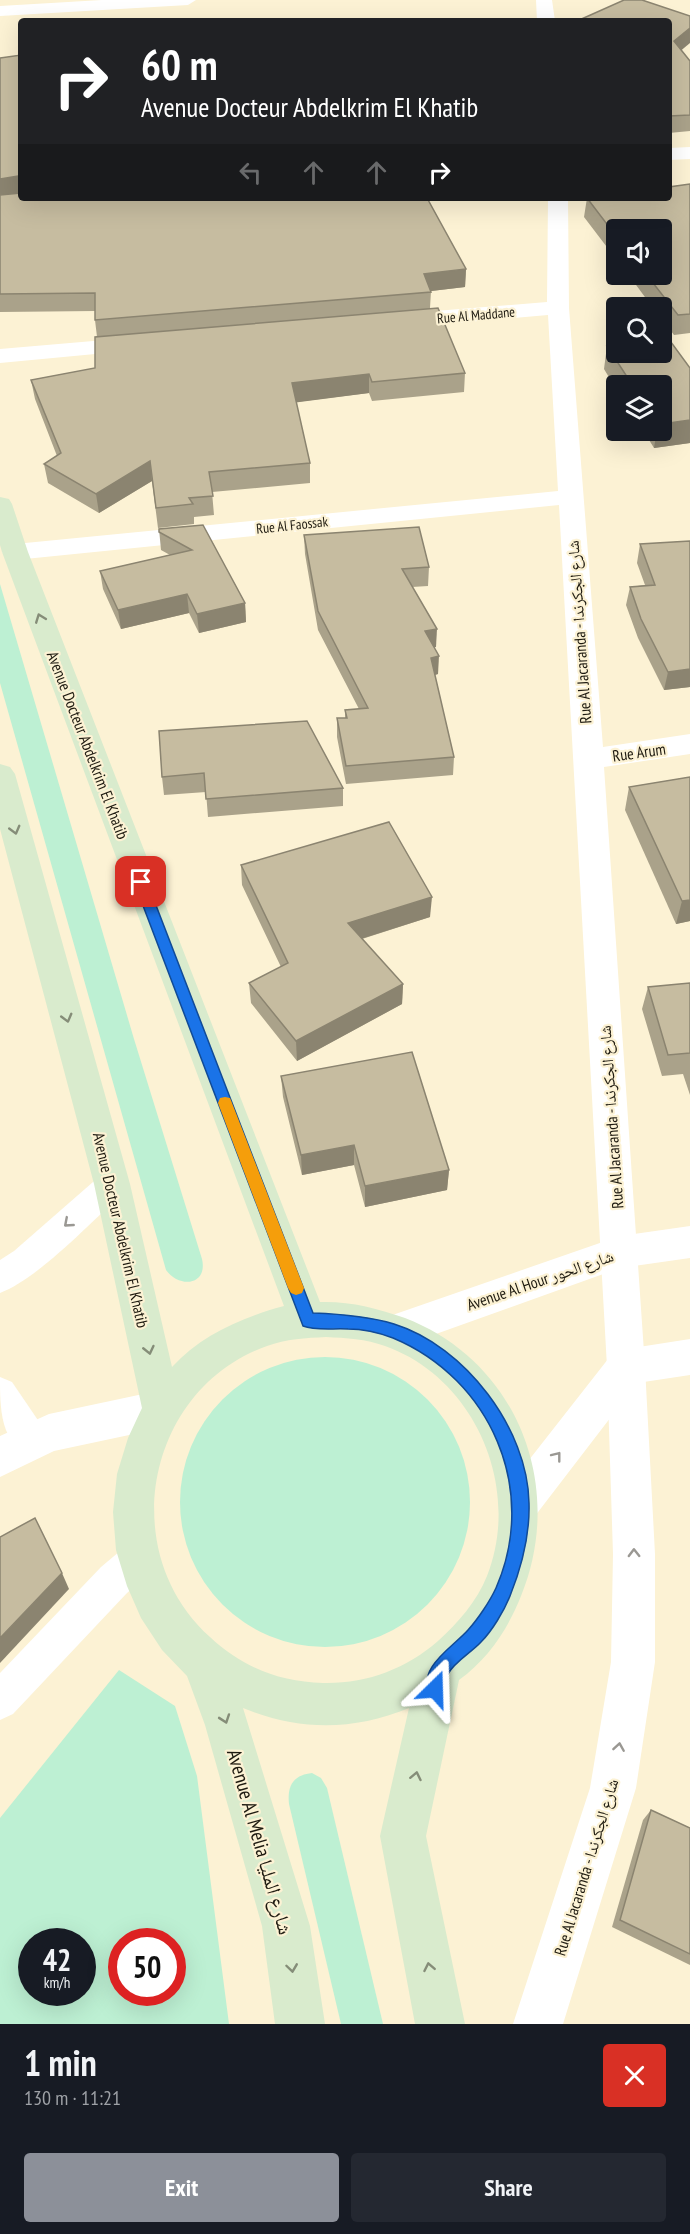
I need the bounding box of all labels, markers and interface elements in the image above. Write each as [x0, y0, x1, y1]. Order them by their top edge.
text: 60 m [141, 37, 218, 92]
icon: right [42, 42, 120, 120]
text: Avenue Docteur Abdelkrim El Khatib [141, 90, 478, 124]
icon: left [234, 156, 267, 189]
icon: ahead [297, 156, 330, 189]
icon: ahead [360, 156, 393, 189]
icon: right [423, 156, 456, 189]
map controls [606, 219, 672, 441]
button: sound [606, 219, 672, 285]
button: search [606, 297, 672, 363]
street label: Rue Al Maddane [436, 303, 516, 327]
button: layers [606, 375, 672, 441]
street label: Rue Al Faossak [255, 512, 329, 538]
street label: Rue Al Jacaranda - شارع الجكرندا [563, 540, 596, 724]
one-way arrow [35, 614, 47, 625]
street label: Avenue Docteur Abdelkrim El Khatib [43, 648, 133, 842]
street label: Rue Arum [611, 738, 667, 766]
one-way arrow [8, 825, 21, 835]
pin [115, 856, 166, 907]
icon: arrive [124, 865, 157, 898]
one-way arrow [59, 1013, 72, 1023]
street label: Rue Al Jacaranda - شارع الجكرندا [595, 1025, 628, 1209]
street label: Avenue Docteur Abdelkrim El Khatib [89, 1130, 153, 1330]
one-way arrow [64, 1216, 75, 1227]
street label: Avenue Al Hour شارع الحور [464, 1246, 616, 1315]
one-way arrow [142, 1345, 155, 1355]
one-way arrow [550, 1451, 561, 1462]
one-way arrow [627, 1548, 640, 1557]
position arrow [403, 1657, 467, 1721]
one-way arrow [217, 1713, 230, 1724]
one-way arrow [613, 1742, 625, 1751]
street label: Avenue Al Melia شارع المليا [221, 1746, 299, 1938]
one-way arrow [409, 1771, 422, 1781]
street label: Rue Al Jacaranda - شارع الجكرندا [550, 1776, 623, 1958]
speed limit sign: 50 [108, 1928, 186, 2006]
text: 42 [43, 1940, 71, 1979]
one-way arrow [423, 1962, 436, 1972]
one-way arrow [285, 1963, 297, 1972]
text: km/h [44, 1973, 70, 1992]
text: 1 min [24, 2039, 97, 2086]
button: close [603, 2044, 666, 2107]
text: 130 m · 11:21 [24, 2085, 121, 2111]
button: Exit [24, 2153, 339, 2222]
button: Share [351, 2153, 666, 2222]

